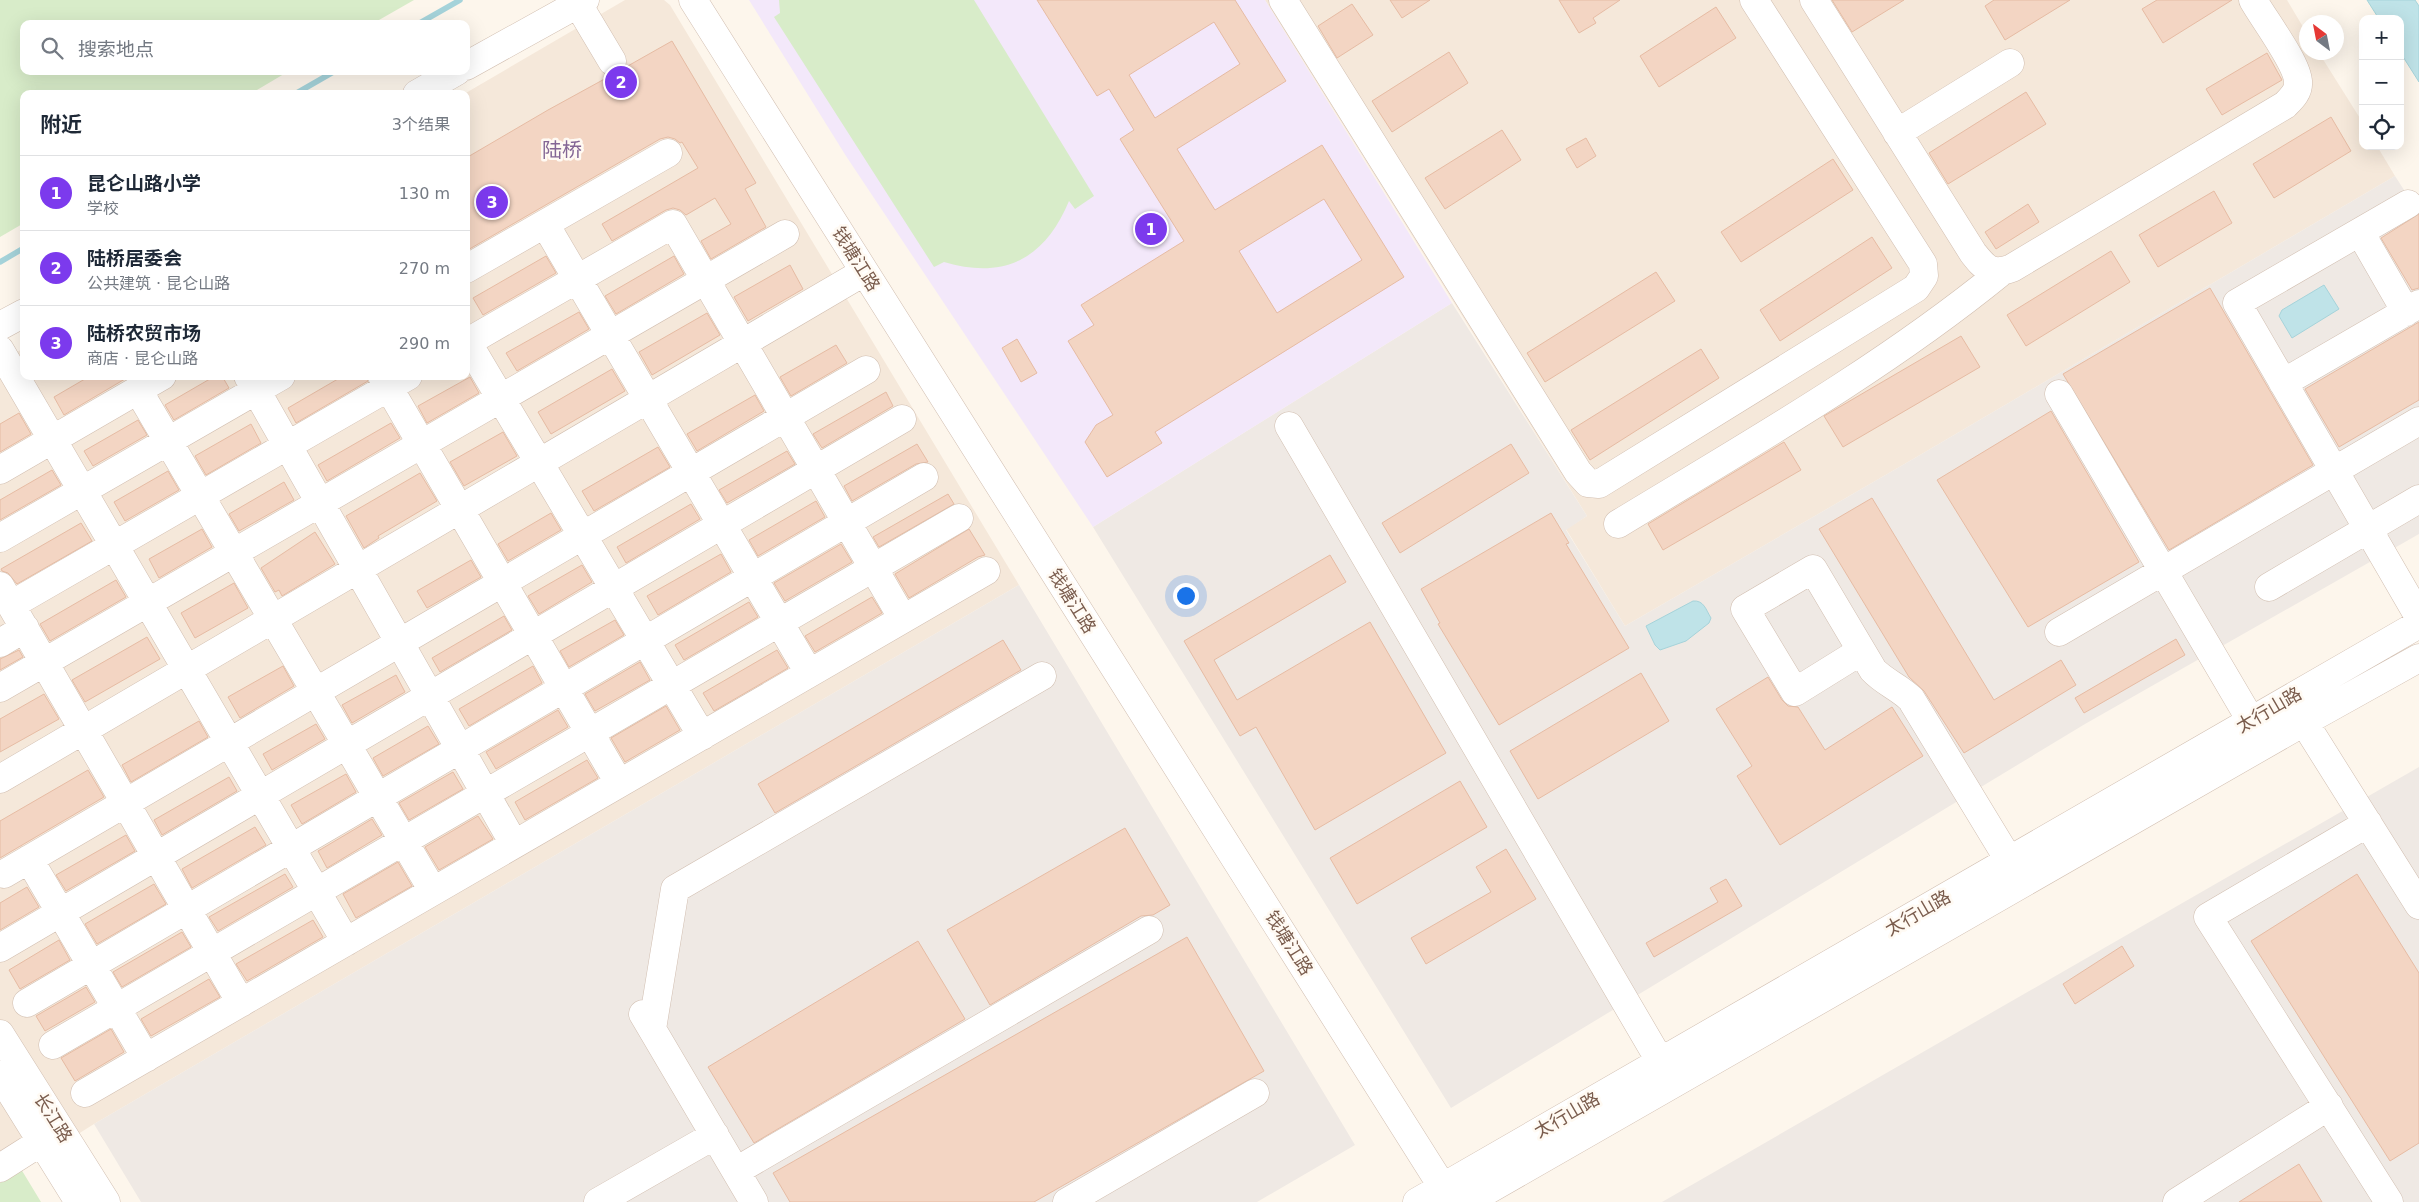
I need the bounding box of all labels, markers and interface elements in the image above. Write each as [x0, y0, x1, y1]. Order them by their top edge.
north arrow [2299, 15, 2344, 60]
map controls [2359, 15, 2404, 150]
button: + [2359, 15, 2404, 60]
search box [20, 20, 470, 75]
icon: search [38, 34, 66, 62]
text: 搜索地点 [78, 38, 154, 60]
button: − [2359, 60, 2404, 105]
pin: 2 [605, 63, 637, 101]
button: locate [2359, 105, 2404, 150]
text: 附近 [40, 113, 82, 137]
text: 3个结果 [392, 115, 450, 134]
district label: 陆桥 [542, 138, 582, 162]
text: 昆仑山路小学 [87, 172, 201, 194]
pin: 3 [476, 183, 508, 221]
text: 1 [50, 184, 62, 203]
text: 130 m [399, 184, 450, 203]
text: 学校 [87, 199, 119, 218]
pin: 1 [1135, 210, 1167, 248]
street label: 钱塘江路 [828, 223, 884, 295]
text: 陆桥居委会 [87, 247, 182, 269]
text: 2 [50, 259, 62, 278]
text: 270 m [399, 259, 450, 278]
text: 公共建筑 · 昆仑山路 [87, 274, 230, 293]
text: 陆桥农贸市场 [87, 322, 201, 344]
text: 3 [50, 334, 62, 353]
text: 290 m [399, 334, 450, 353]
text: 商店 · 昆仑山路 [87, 349, 198, 368]
street label: 钱塘江路 [1044, 565, 1100, 637]
your location [1173, 583, 1199, 609]
street label: 太行山路 [2232, 682, 2305, 737]
street label: 太行山路 [1881, 885, 1954, 940]
street label: 钱塘江路 [1261, 907, 1317, 979]
street label: 太行山路 [1530, 1087, 1603, 1142]
street label: 长江路 [30, 1089, 77, 1146]

